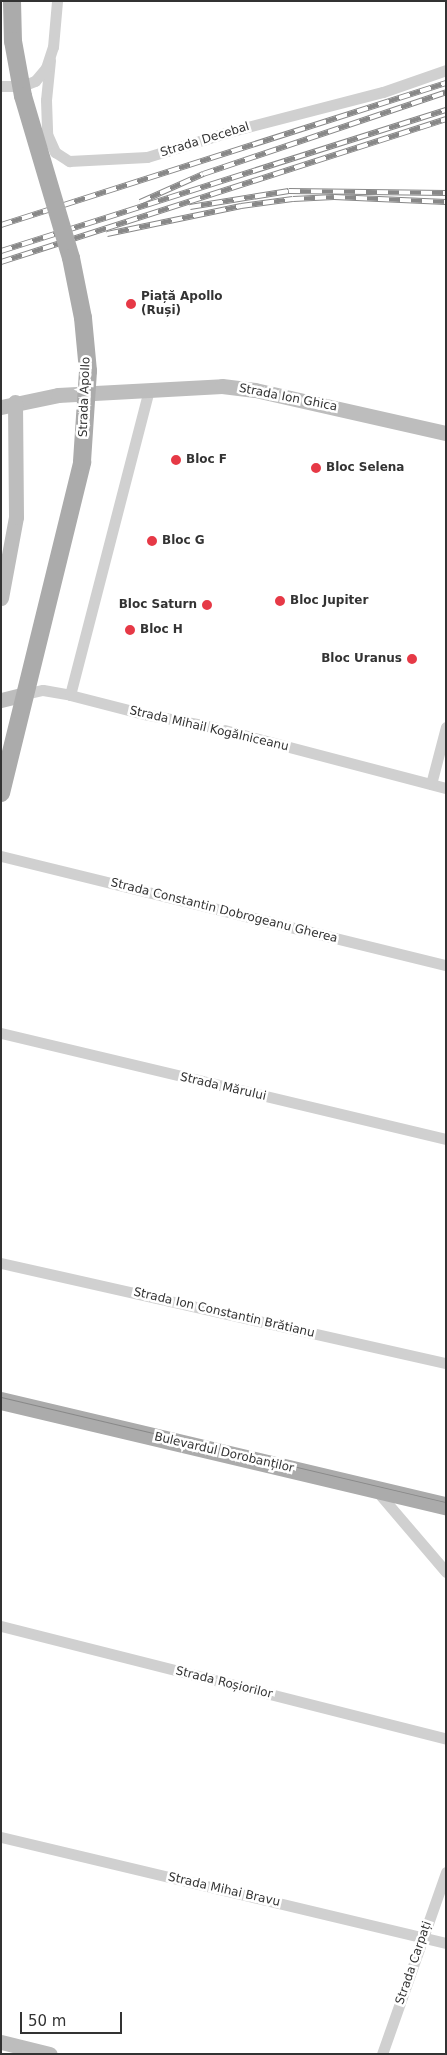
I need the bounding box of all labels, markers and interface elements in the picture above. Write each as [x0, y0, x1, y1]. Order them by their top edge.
street label: Strada Decebal [159, 120, 251, 160]
place label: Piață Apollo (Ruși) [141, 290, 223, 318]
marker: Piață Apollo (Ruși) [125, 298, 137, 310]
street label: Strada Apollo [76, 356, 94, 438]
street label: Strada Ion Ghica [238, 381, 338, 415]
place label: Bloc F [186, 453, 227, 467]
marker: Bloc F [170, 454, 182, 466]
place label: Bloc Selena [326, 461, 404, 475]
marker: Bloc Selena [310, 462, 322, 474]
place label: Bloc G [162, 534, 205, 548]
marker: Bloc G [146, 535, 158, 547]
place label: Bloc Jupiter [290, 594, 368, 608]
marker: Bloc Jupiter [274, 595, 286, 607]
place label: Bloc Saturn [119, 598, 197, 612]
marker: Bloc Saturn [201, 599, 213, 611]
place label: Bloc H [140, 623, 183, 637]
marker: Bloc H [124, 624, 136, 636]
place label: Bloc Uranus [321, 652, 402, 666]
marker: Bloc Uranus [406, 653, 418, 665]
street label: Strada Mihail Kogălniceanu [128, 704, 290, 754]
street label: Strada Constantin Dobrogeanu Gherea [109, 876, 339, 946]
street label: Strada Mărului [179, 1070, 267, 1104]
street label: Strada Ion Constantin Brătianu [132, 1285, 316, 1341]
street label: Bulevardul Dorobanților [153, 1430, 295, 1476]
street label: Strada Roșiorilor [174, 1664, 274, 1702]
street label: Strada Mihai Bravu [167, 1870, 281, 1910]
street label: Strada Carpați [393, 1919, 435, 2007]
scale bar [22, 2002, 125, 2034]
text: 50 m [28, 2012, 66, 2030]

